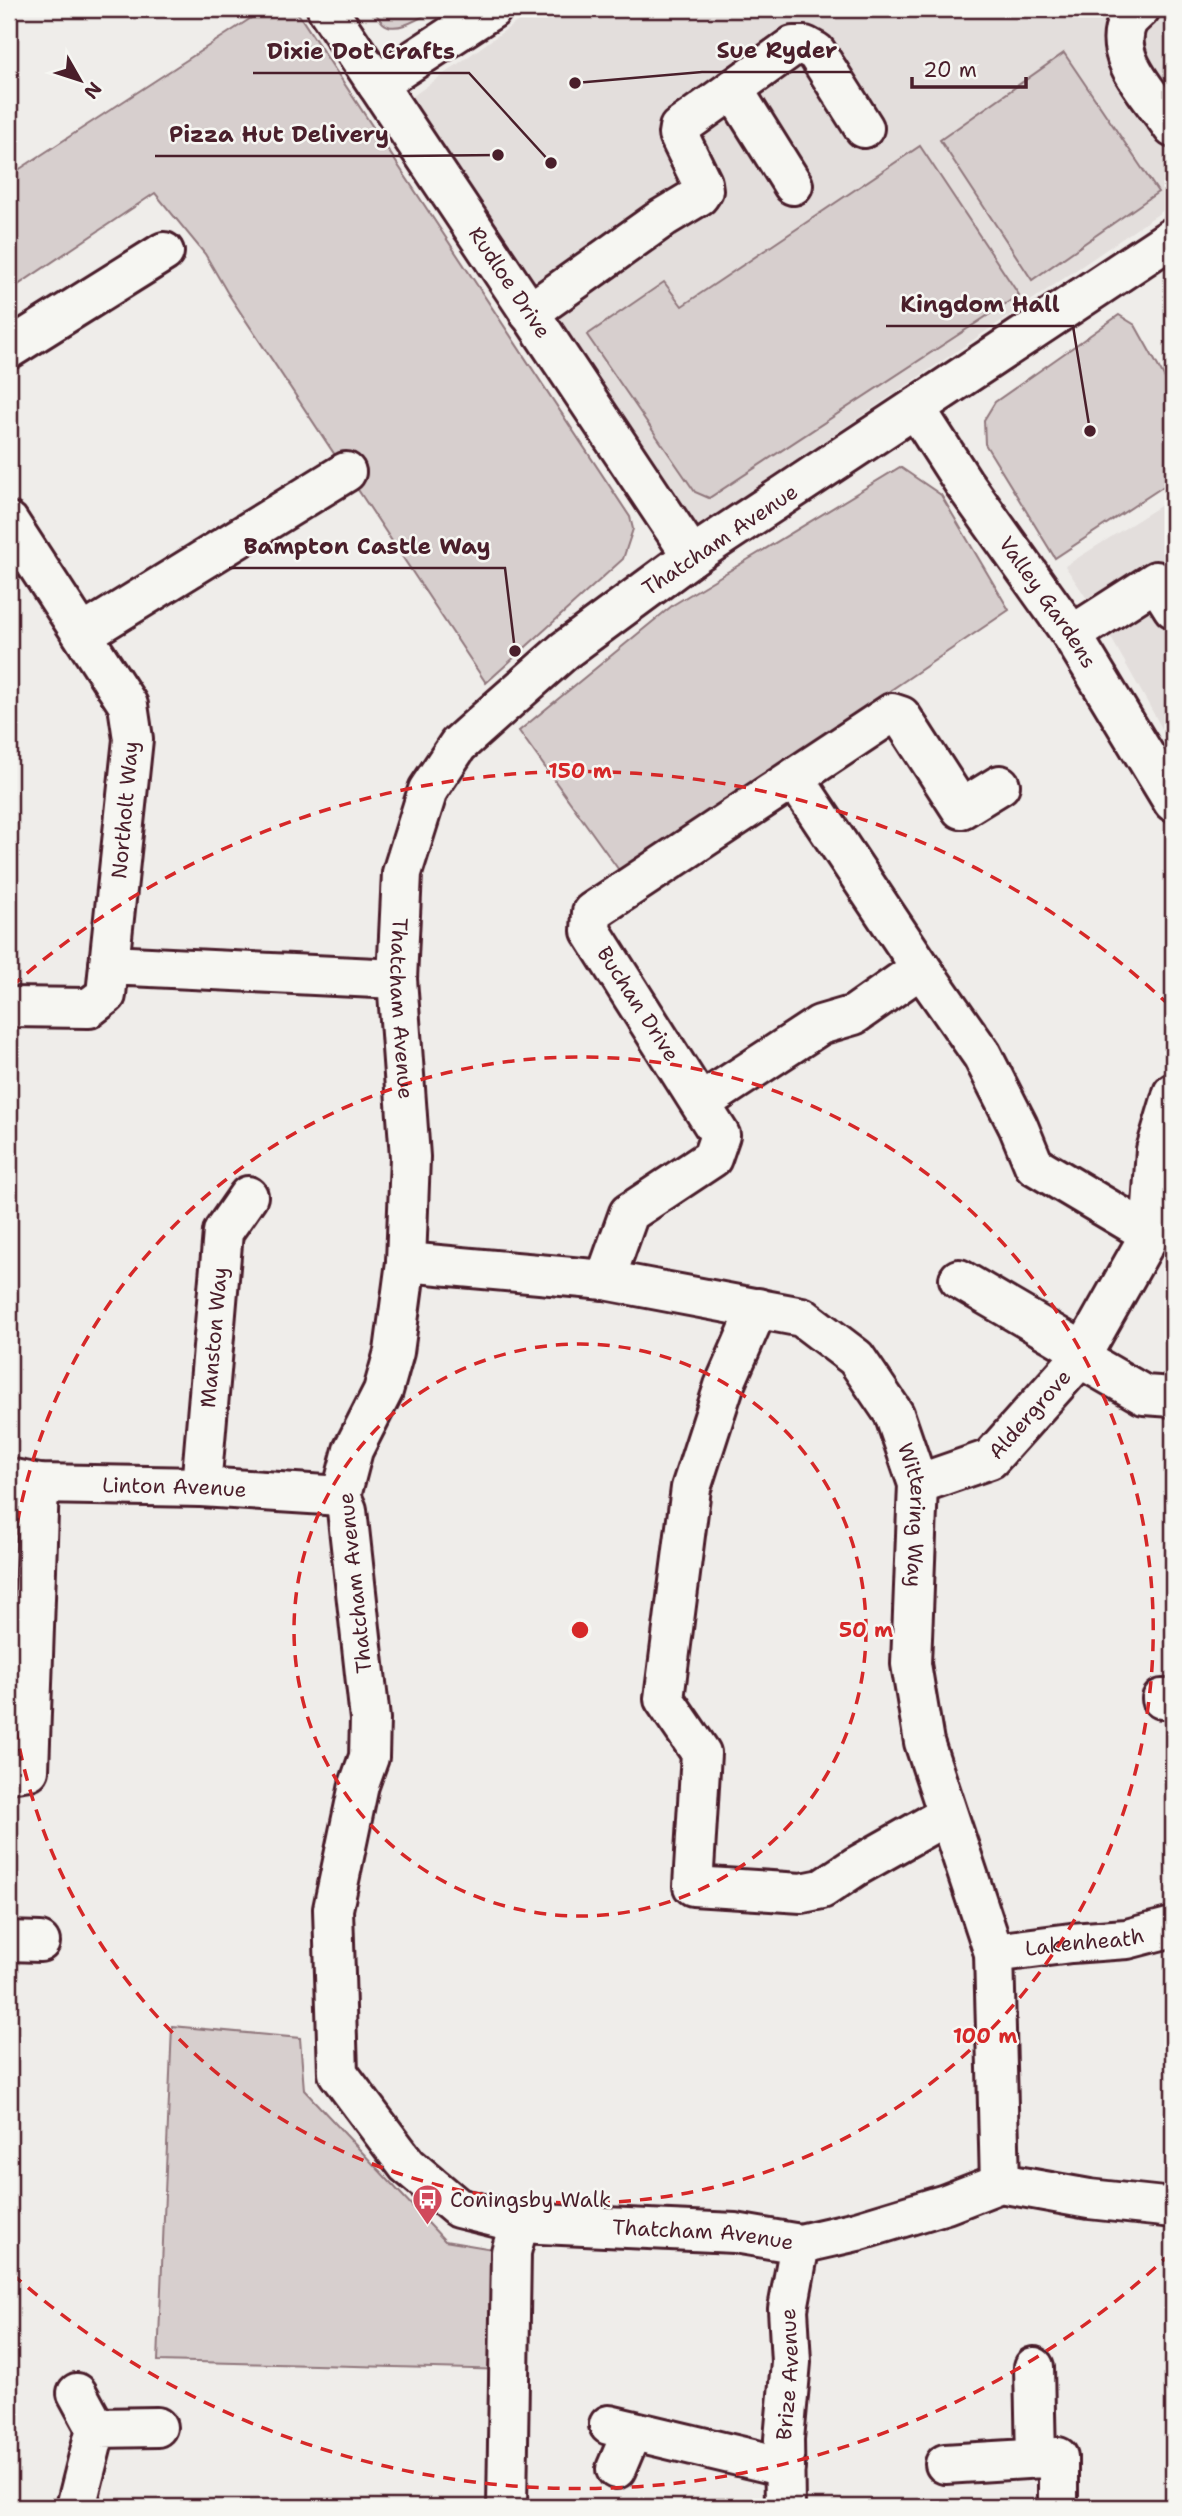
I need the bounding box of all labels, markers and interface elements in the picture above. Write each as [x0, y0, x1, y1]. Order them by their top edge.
callout: Sue Ryder [702, 28, 851, 72]
callout: Dixie Dot Crafts [253, 29, 469, 73]
text: Sue Ryder [717, 35, 837, 65]
text: Dixie Dot Crafts [267, 36, 455, 66]
north arrow [46, 46, 116, 116]
scale bar [912, 46, 1026, 90]
text: 20 m [923, 56, 977, 84]
text: N [78, 77, 107, 104]
callout: Pizza Hut Delivery [155, 112, 403, 156]
text: Pizza Hut Delivery [169, 119, 389, 149]
street label: Rudloe Drive [462, 221, 557, 344]
callout: Kingdom Hall [886, 282, 1073, 326]
text: Kingdom Hall [900, 289, 1060, 319]
street label: Thatcham Avenue [637, 478, 803, 602]
callout: Bampton Castle Way [229, 524, 505, 568]
text: Bampton Castle Way [243, 531, 491, 561]
street label: Valley Gardens [992, 531, 1103, 673]
street label: Northolt Way [105, 740, 145, 880]
text: 150 m [548, 757, 612, 785]
street label: Thatcham Avenue [383, 917, 420, 1100]
street label: Buchan Drive [590, 941, 686, 1067]
street label: Manston Way [194, 1266, 234, 1409]
street label: Aldergrove [982, 1363, 1077, 1465]
street label: Wittering Way [891, 1439, 932, 1588]
street label: Linton Avenue [102, 1471, 247, 1504]
street label: Thatcham Avenue [332, 1491, 378, 1675]
text: 50 m [839, 1616, 893, 1644]
centre of rings [568, 1618, 592, 1642]
street label: Lakenheath [1023, 1921, 1147, 1963]
text: 100 m [953, 2022, 1017, 2050]
bus stop icon: Coningsby Walk [410, 2183, 444, 2227]
place label: Coningsby Walk [450, 2186, 611, 2214]
street label: Thatcham Avenue [612, 2213, 796, 2257]
street label: Brize Avenue [770, 2308, 806, 2441]

